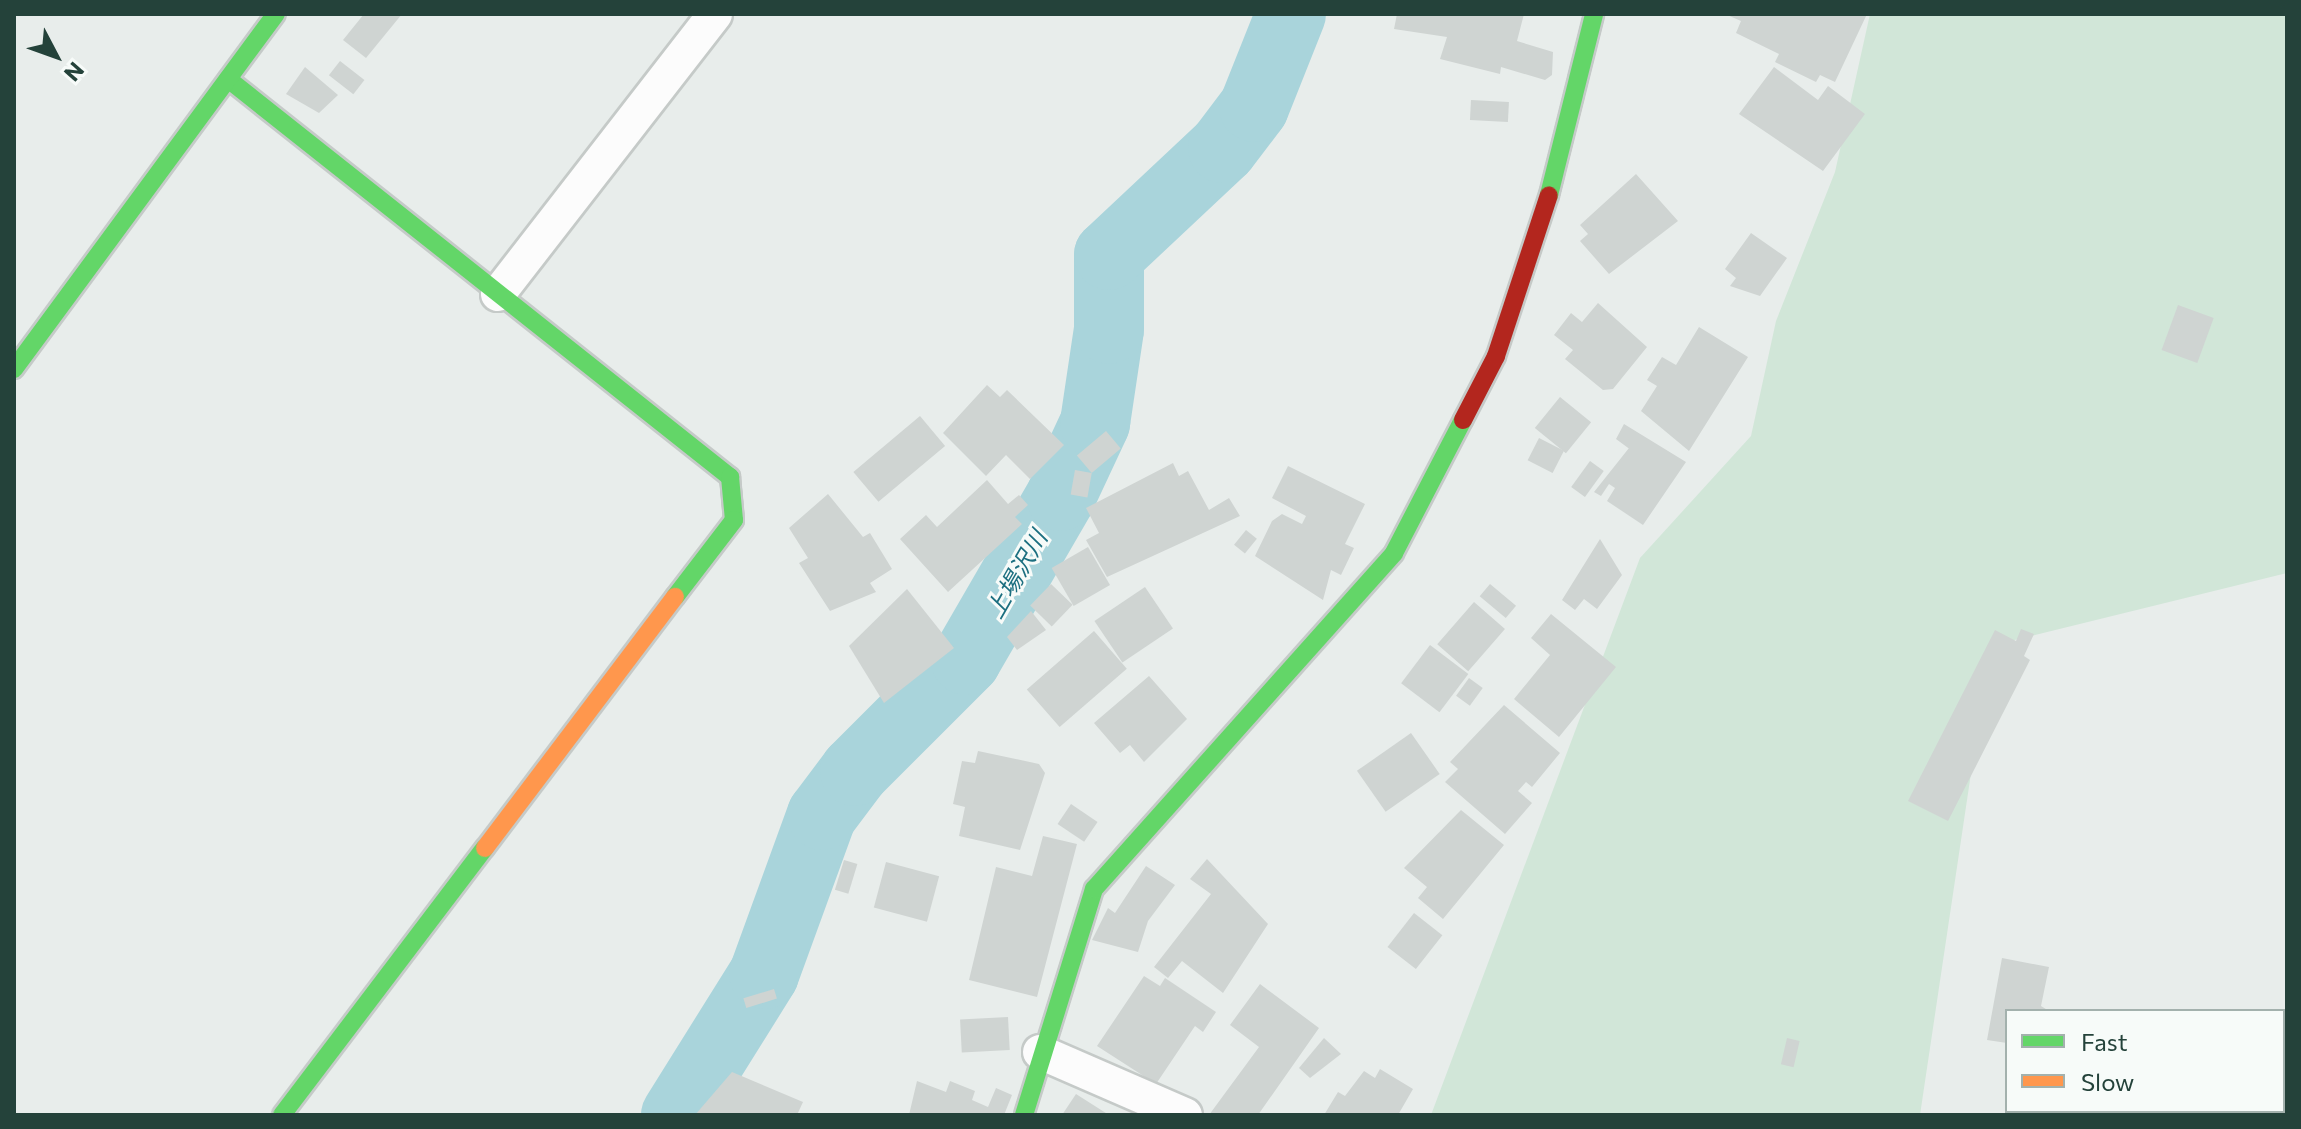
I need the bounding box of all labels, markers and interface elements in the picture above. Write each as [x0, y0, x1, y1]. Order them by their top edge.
north arrow [16, 16, 96, 96]
text: N [59, 57, 90, 87]
water label: 上場沢川 [980, 525, 1052, 623]
legend [2005, 1009, 2285, 1113]
text: Fast [2081, 1027, 2128, 1056]
text: Slow [2081, 1067, 2134, 1096]

